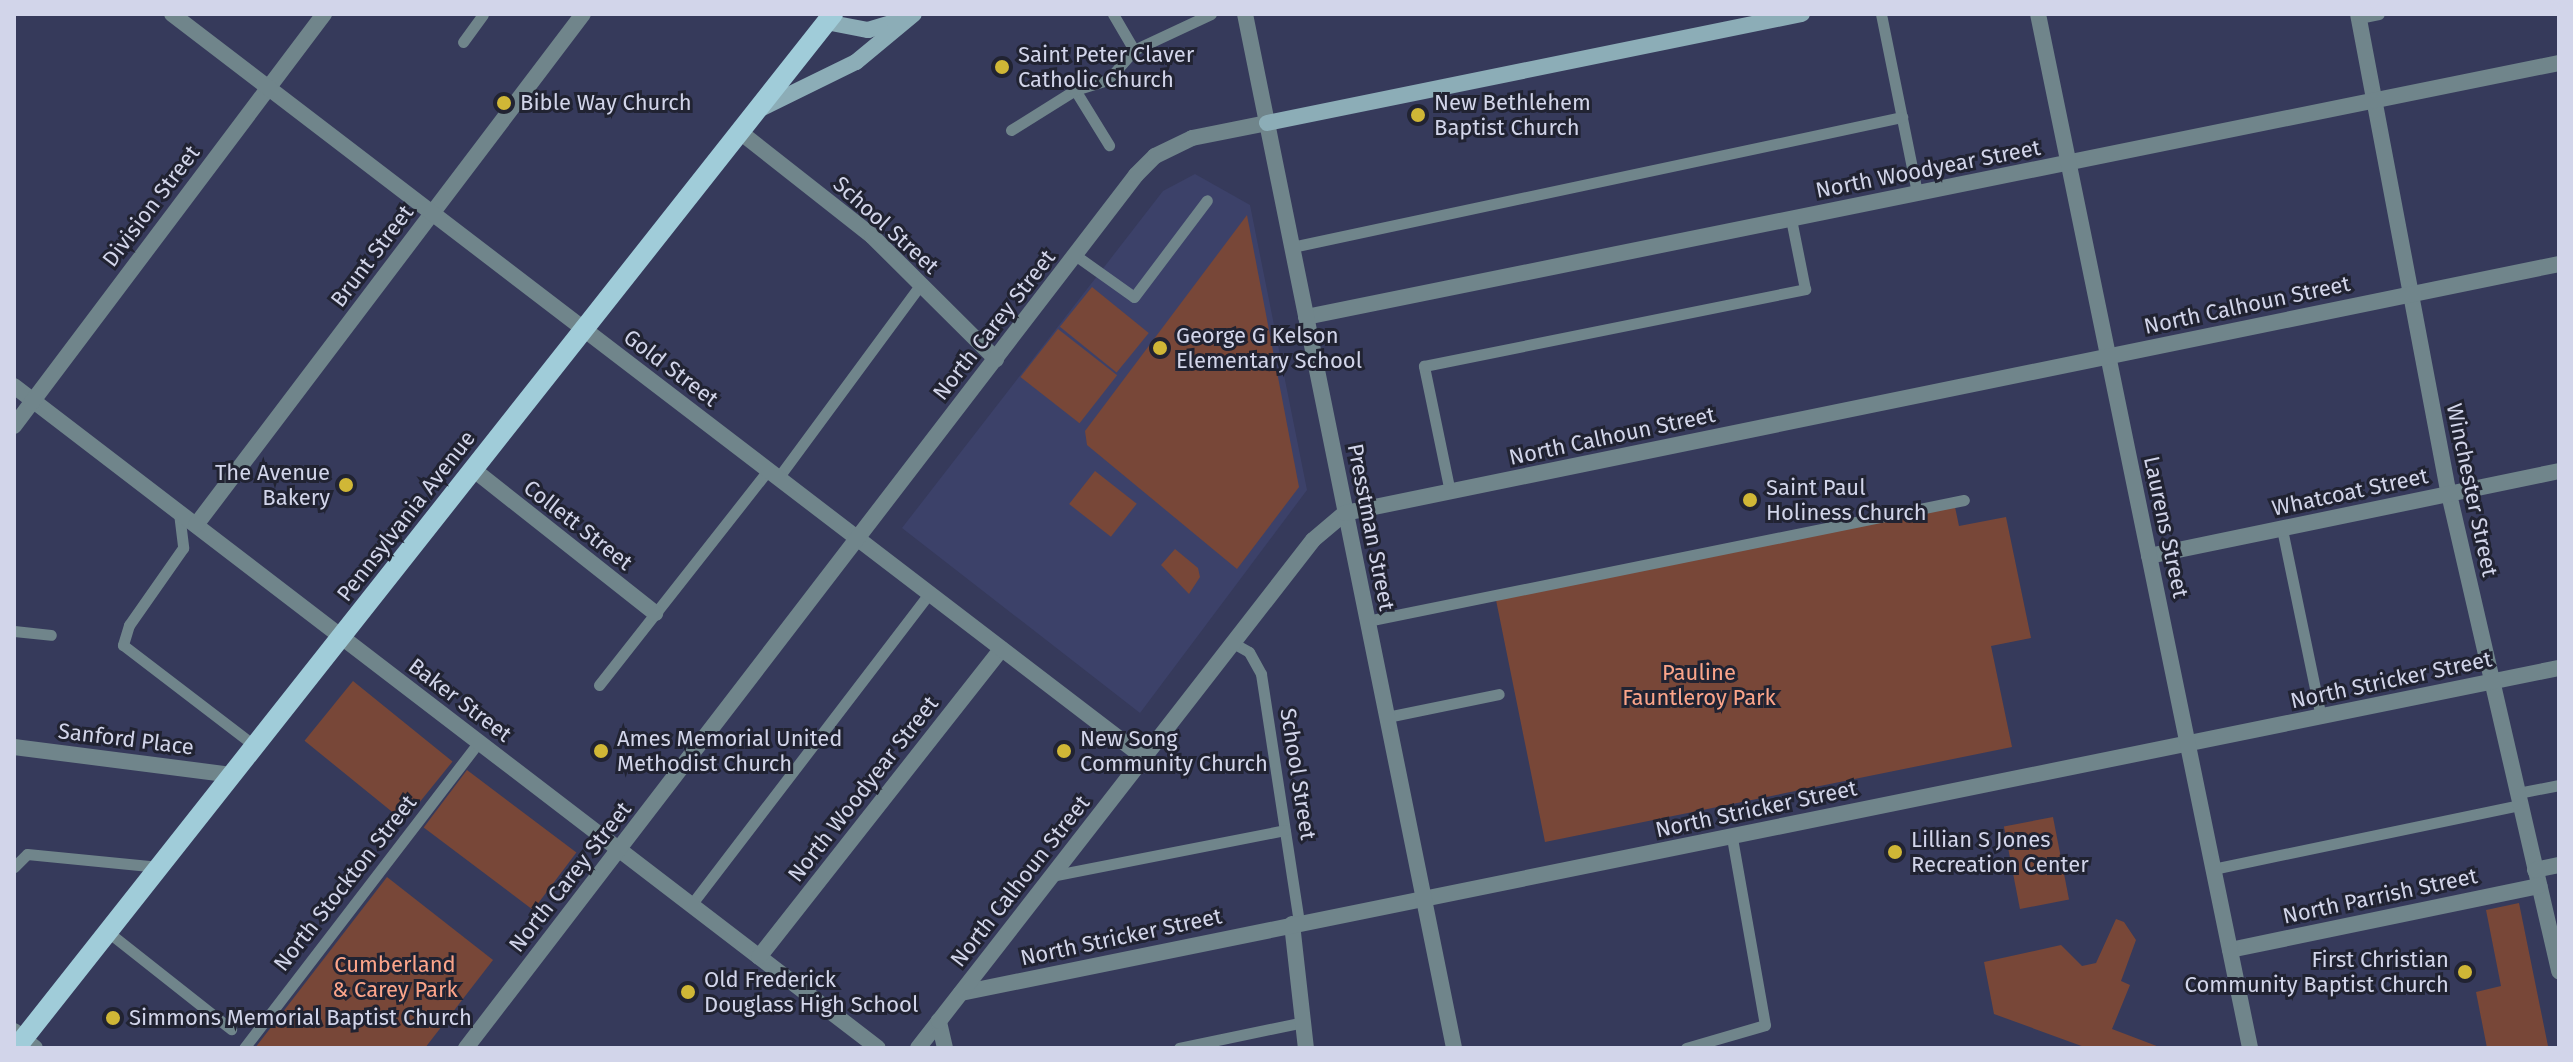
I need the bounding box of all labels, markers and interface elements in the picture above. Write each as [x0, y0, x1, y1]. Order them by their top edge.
place label: Saint Peter Claver Catholic Church [1018, 41, 1194, 92]
marker: Saint Peter Claver Catholic Church [993, 58, 1011, 76]
place label: New Bethlehem Baptist Church [1434, 89, 1591, 140]
place label: Bible Way Church [520, 90, 692, 116]
marker: Bible Way Church [495, 94, 513, 112]
marker: New Bethlehem Baptist Church [1409, 106, 1427, 124]
street label: North Woodyear Street [1813, 134, 2043, 204]
street label: Division Street [97, 140, 205, 272]
street label: School Street [828, 171, 944, 279]
street label: Brunt Street [325, 200, 419, 312]
street label: North Carey Street [927, 245, 1061, 405]
street label: North Calhoun Street [2141, 270, 2353, 340]
place label: George G Kelson Elementary School [1176, 322, 1362, 374]
street label: Gold Street [618, 324, 724, 412]
marker: George G Kelson Elementary School [1151, 339, 1169, 357]
street label: North Calhoun Street [1506, 401, 1718, 471]
street label: Winchester Street [2441, 401, 2503, 579]
street label: Pennsylvania Avenue [331, 425, 481, 607]
street label: Presstman Street [1342, 441, 1400, 613]
street label: Laurens Street [2138, 454, 2194, 600]
place label: The Avenue Bakery [215, 459, 330, 510]
street label: Whatcoat Street [2270, 463, 2430, 521]
street label: Collett Street [518, 474, 638, 576]
place label: Saint Paul Holiness Church [1766, 474, 1927, 526]
marker: The Avenue Bakery [337, 476, 355, 494]
marker: Saint Paul Holiness Church [1741, 491, 1759, 509]
street label: North Stricker Street [2288, 646, 2494, 714]
street label: Baker Street [403, 653, 517, 747]
park label: Pauline Fauntleroy Park [1622, 659, 1776, 710]
street label: North Woodyear Street [782, 691, 944, 887]
street label: School Street [1275, 706, 1321, 842]
street label: Sanford Place [57, 718, 195, 760]
place label: Ames Memorial United Methodist Church [617, 725, 842, 776]
place label: New Song Community Church [1080, 725, 1268, 776]
marker: Ames Memorial United Methodist Church [592, 742, 610, 760]
marker: New Song Community Church [1055, 742, 1073, 760]
street label: North Stricker Street [1653, 775, 1859, 843]
street label: North Stockton Street [268, 790, 422, 976]
street label: North Calhoun Street [945, 790, 1095, 972]
street label: North Carey Street [503, 797, 637, 957]
place label: Lillian S Jones Recreation Center [1911, 826, 2089, 878]
marker: Lillian S Jones Recreation Center [1886, 843, 1904, 861]
street label: North Parrish Street [2280, 862, 2480, 930]
street label: North Stricker Street [1018, 903, 1224, 971]
place label: First Christian Community Baptist Church [2185, 946, 2449, 998]
park label: Cumberland & Carey Park [332, 951, 458, 1002]
marker: First Christian Community Baptist Church [2456, 963, 2474, 981]
place label: Old Frederick Douglass High School [704, 966, 918, 1018]
marker: Old Frederick Douglass High School [679, 983, 697, 1001]
place label: Simmons Memorial Baptist Church [129, 1005, 472, 1031]
marker: Simmons Memorial Baptist Church [104, 1009, 122, 1027]

